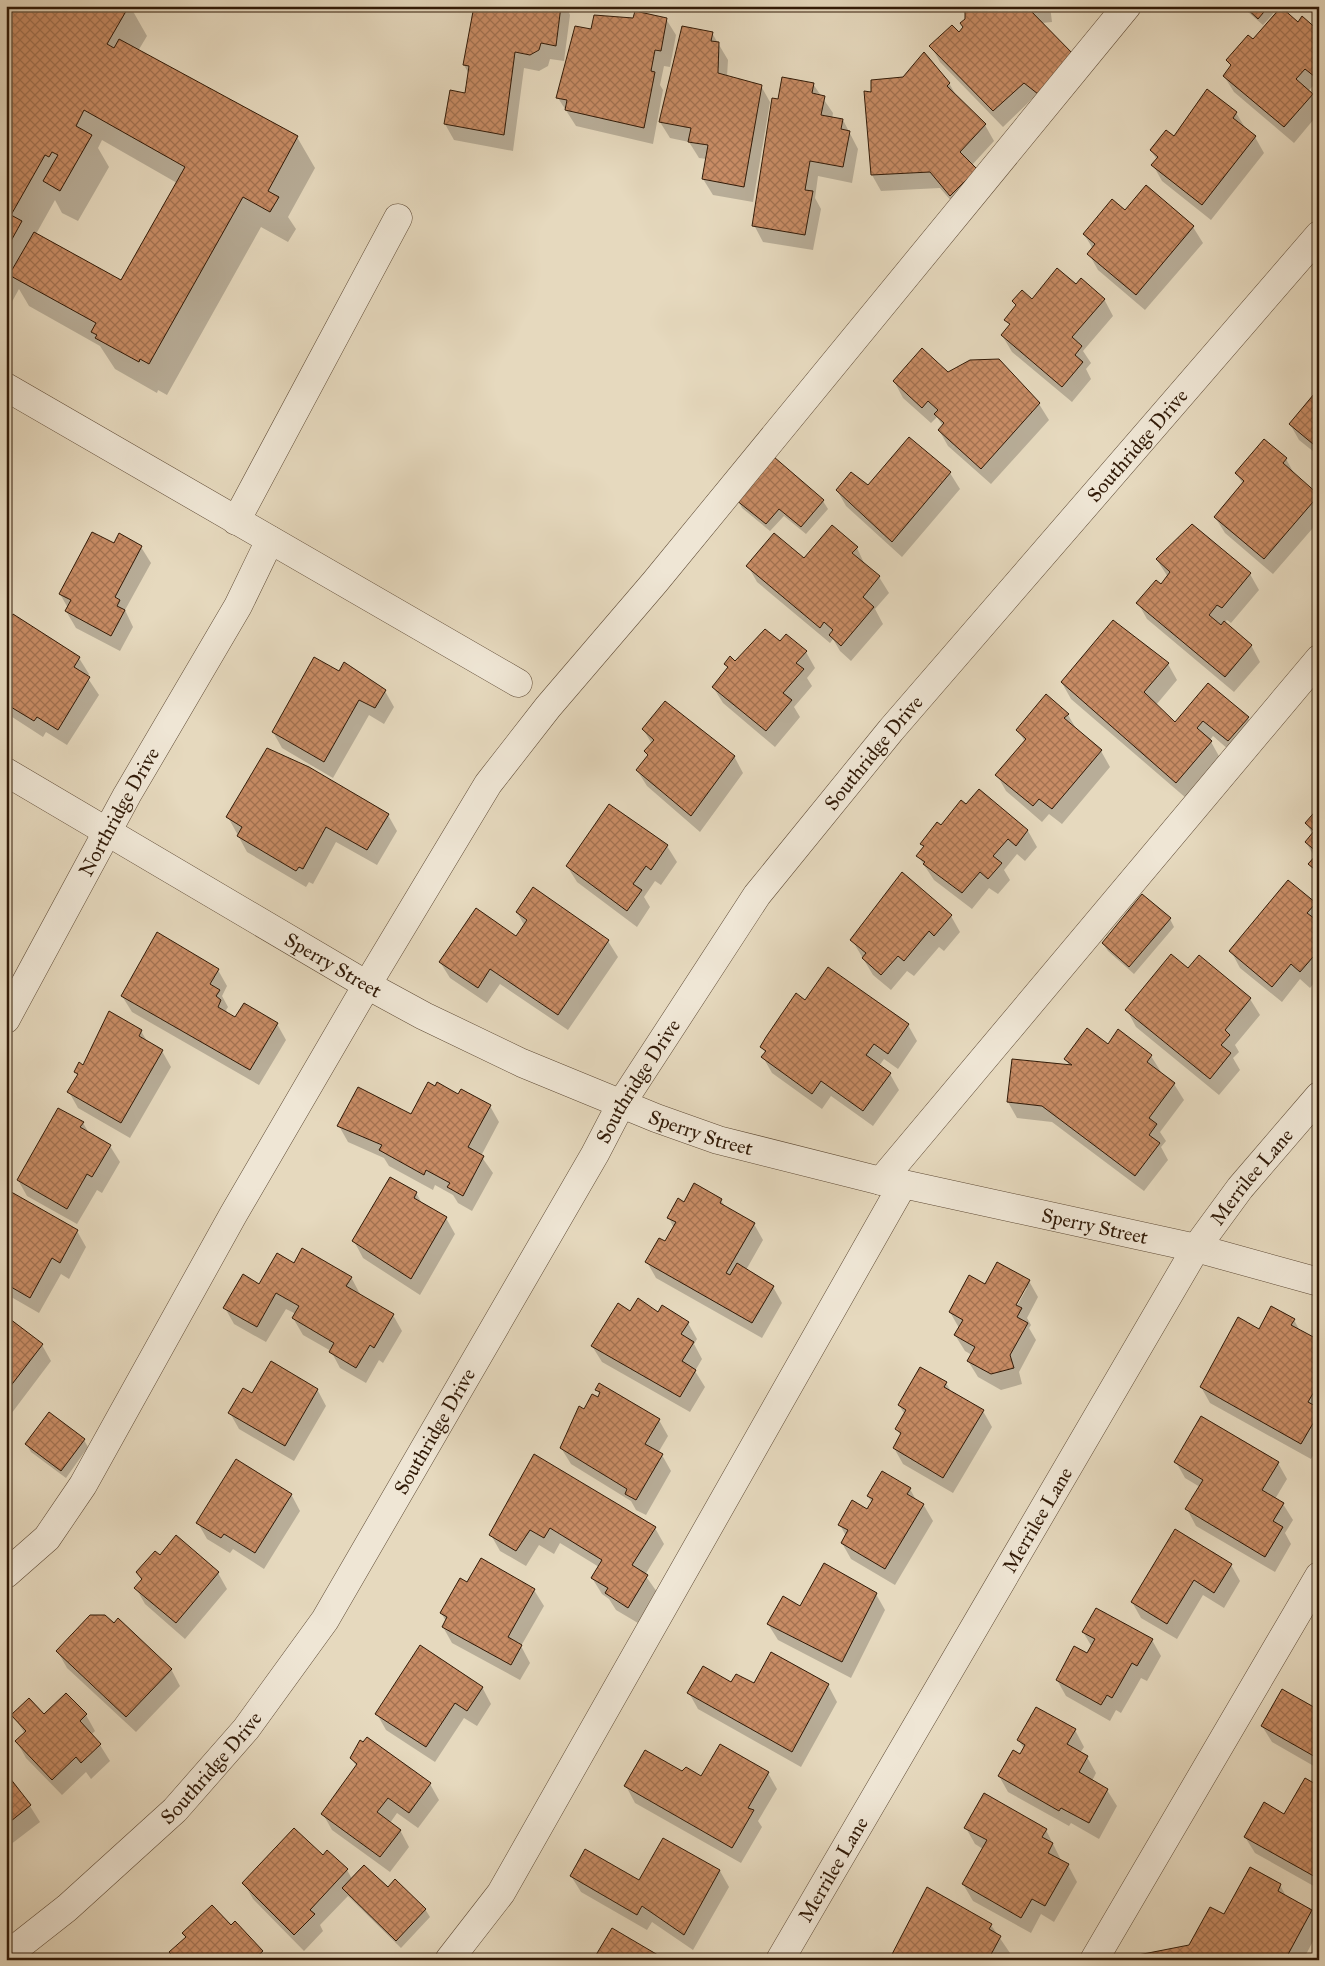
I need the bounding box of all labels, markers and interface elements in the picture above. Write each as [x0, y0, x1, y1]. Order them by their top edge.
street label: Southridge Drive [1082, 384, 1193, 507]
street label: Southridge Drive [819, 690, 928, 815]
street label: Northridge Drive [73, 743, 164, 880]
street label: Sperry Street [281, 927, 386, 1003]
street label: Southridge Drive [591, 1014, 685, 1147]
street label: Sperry Street [645, 1104, 756, 1160]
street label: Merrilee Lane [1205, 1123, 1298, 1230]
street label: Sperry Street [1039, 1203, 1150, 1249]
street label: Southridge Drive [388, 1364, 480, 1499]
street label: Merrilee Lane [997, 1463, 1077, 1577]
street label: Southridge Drive [156, 1707, 267, 1829]
street label: Merrilee Lane [793, 1812, 873, 1926]

